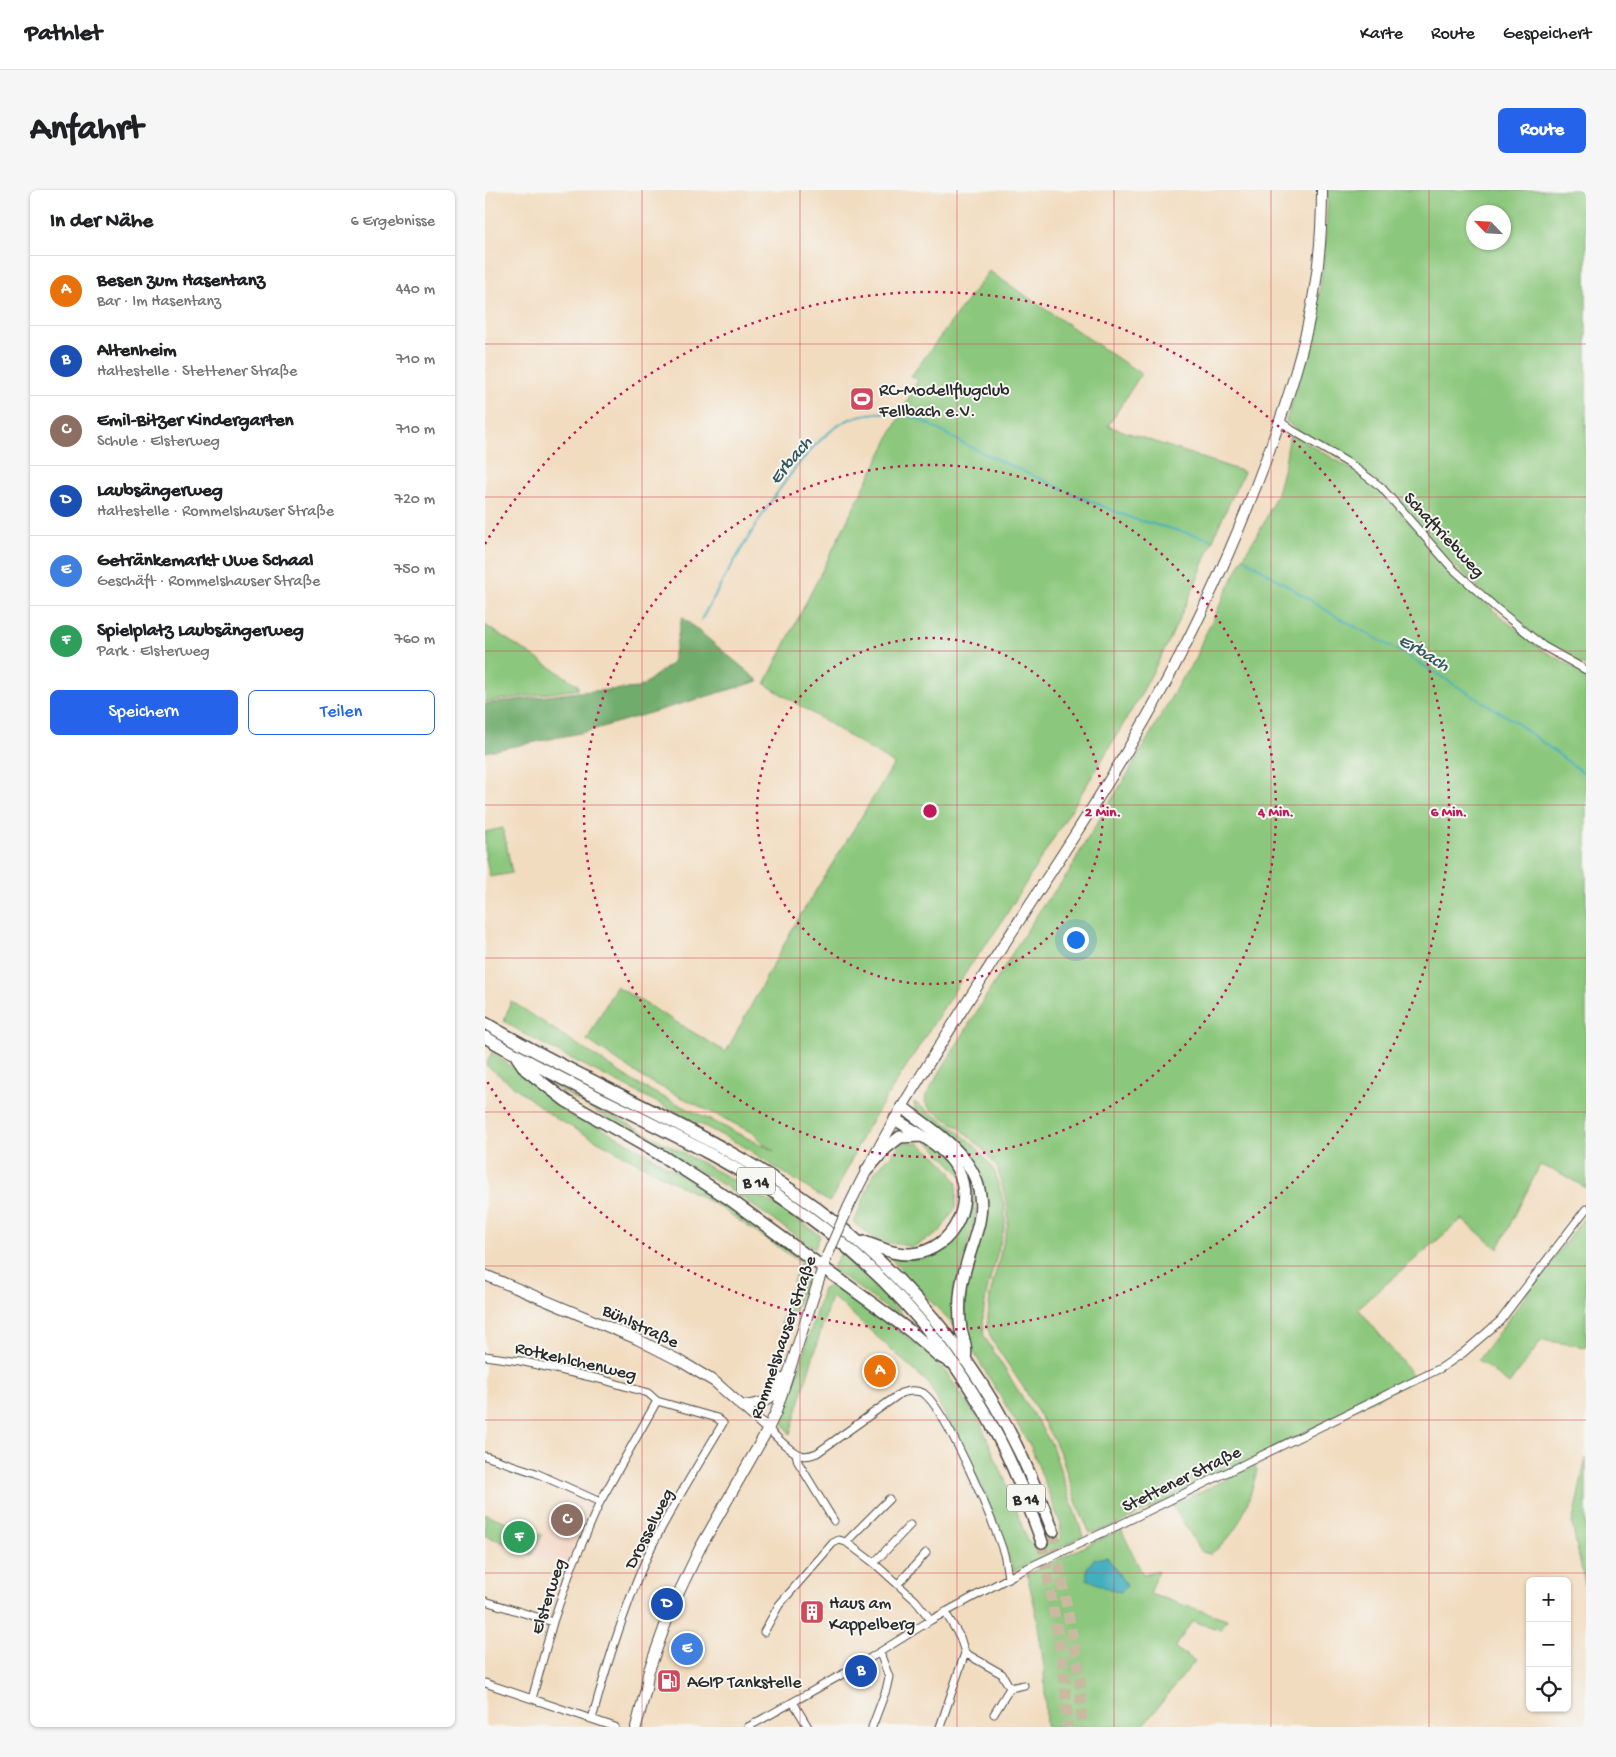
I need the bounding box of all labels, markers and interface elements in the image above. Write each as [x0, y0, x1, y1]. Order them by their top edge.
text: Pathlet [25, 20, 102, 49]
text: Karte [1360, 24, 1403, 45]
text: Route [1431, 24, 1475, 45]
text: Gespeichert [1503, 24, 1591, 45]
button: Route [1498, 108, 1586, 153]
text: Anfahrt [30, 110, 143, 151]
north arrow [1466, 205, 1511, 250]
text: In der Nähe [50, 210, 153, 235]
text: 6 Ergebnisse [351, 213, 435, 232]
text: Besen zum Hasentanz [97, 270, 265, 293]
text: A [61, 281, 71, 300]
text: 440 m [396, 281, 435, 300]
text: Bar · Im Hasentanz [97, 293, 221, 312]
text: Altenheim [97, 340, 177, 363]
text: B [62, 351, 70, 370]
text: 710 m [396, 351, 435, 370]
text: Haltestelle · Stettener Straße [97, 363, 297, 382]
place label: RC-Modellflugclub Fellbach e.V. [878, 381, 1010, 423]
sports icon: RC-Modellflugclub Fellbach e.V. [849, 386, 875, 412]
text: Emil-Bitzer Kindergarten [97, 410, 294, 433]
text: C [62, 421, 70, 440]
text: 710 m [396, 421, 435, 440]
water label: Erbach [765, 432, 819, 490]
text: Schule · Elsterweg [97, 433, 220, 452]
text: Laubsängerweg [97, 480, 223, 503]
street label: Schaftriebweg [1398, 488, 1488, 583]
text: D [61, 491, 71, 510]
text: 720 m [395, 491, 435, 510]
text: Haltestelle · Rommelshauser Straße [97, 503, 334, 522]
text: Getränkemarkt Uwe Schaal [97, 550, 313, 573]
text: E [61, 561, 71, 580]
text: 750 m [394, 561, 435, 580]
text: Geschäft · Rommelshauser Straße [97, 573, 320, 592]
text: Spielplatz Laubsängerweg [97, 620, 304, 643]
water label: Erbach [1393, 630, 1454, 679]
text: F [62, 631, 70, 650]
text: 760 m [394, 631, 435, 650]
text: Park · Elsterweg [97, 643, 210, 662]
button: Speichern [50, 690, 238, 735]
button: Teilen [248, 690, 435, 735]
centre of rings [921, 802, 939, 820]
text: 2 Min. [1085, 804, 1121, 822]
text: 4 Min. [1257, 804, 1294, 822]
text: 6 Min. [1431, 804, 1467, 822]
your location [1063, 927, 1089, 953]
road number: B 14 [737, 1168, 775, 1194]
street label: Rommelshauser Straße [747, 1253, 822, 1422]
street label: Bühlstraße [598, 1300, 682, 1354]
street label: Rotkehlchenweg [513, 1338, 638, 1387]
pin: A [864, 1352, 896, 1390]
street label: Stettener Straße [1119, 1442, 1246, 1518]
street label: Drosselweg [621, 1485, 679, 1574]
road number: B 14 [1007, 1485, 1045, 1512]
pin: C [551, 1501, 583, 1539]
pin: F [503, 1518, 535, 1556]
street label: Elsterweg [527, 1556, 571, 1637]
map controls [1526, 1577, 1571, 1712]
button: + [1526, 1577, 1571, 1622]
pin: D [651, 1585, 683, 1623]
place label: Haus am Kappelberg [829, 1594, 915, 1636]
building icon: Haus am Kappelberg [799, 1599, 825, 1625]
button: − [1526, 1622, 1571, 1667]
pin: E [671, 1630, 703, 1668]
pin: B [845, 1652, 877, 1690]
button: locate [1526, 1667, 1571, 1712]
fuel station icon: AGIP Tankstelle [656, 1668, 682, 1694]
place label: AGIP Tankstelle [687, 1673, 802, 1694]

